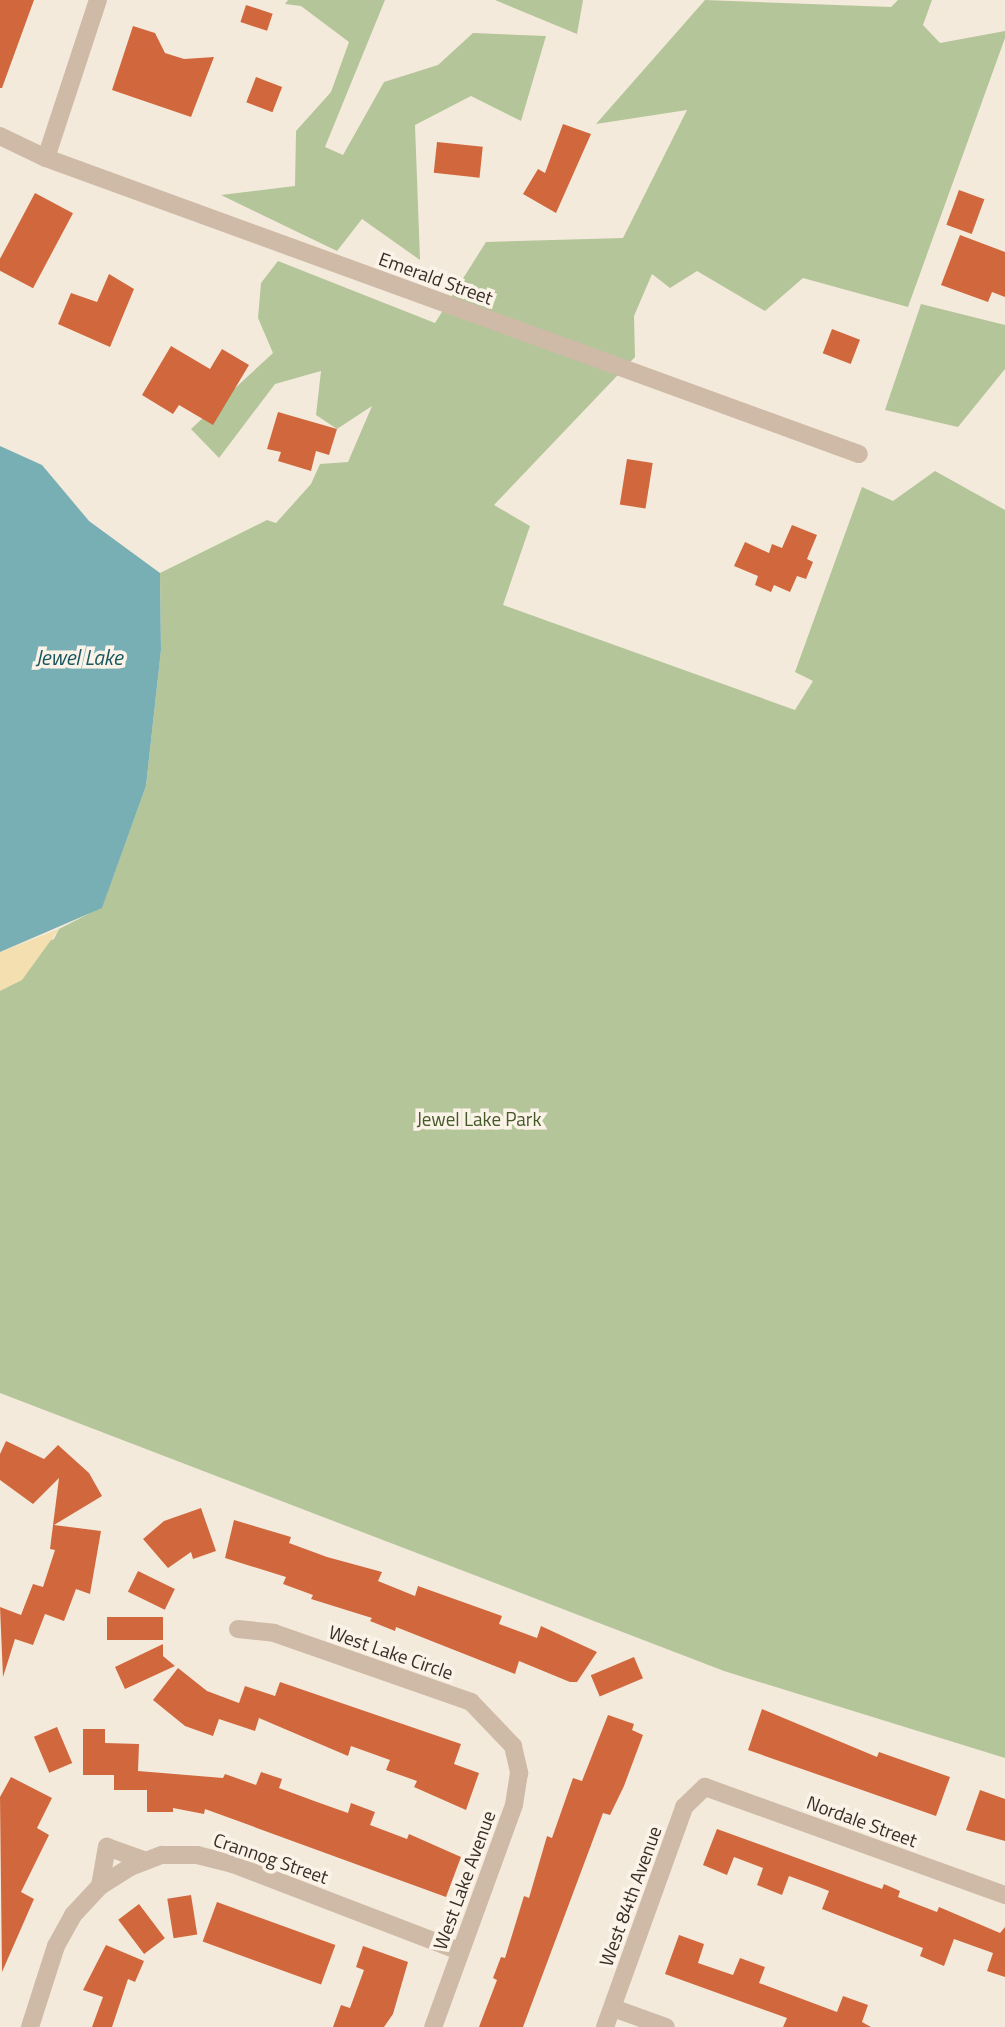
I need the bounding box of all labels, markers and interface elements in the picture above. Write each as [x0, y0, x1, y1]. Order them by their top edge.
street label: Emerald Street [376, 247, 496, 309]
water label: Jewel Lake [35, 644, 123, 670]
park label: Jewel Lake Park [416, 1108, 542, 1130]
street label: West Lake Circle [326, 1620, 456, 1684]
street label: Nordale Street [804, 1790, 920, 1852]
street label: West Lake Avenue [428, 1807, 500, 1953]
street label: West 84th Avenue [594, 1823, 666, 1969]
street label: Crannog Street [211, 1828, 331, 1888]

